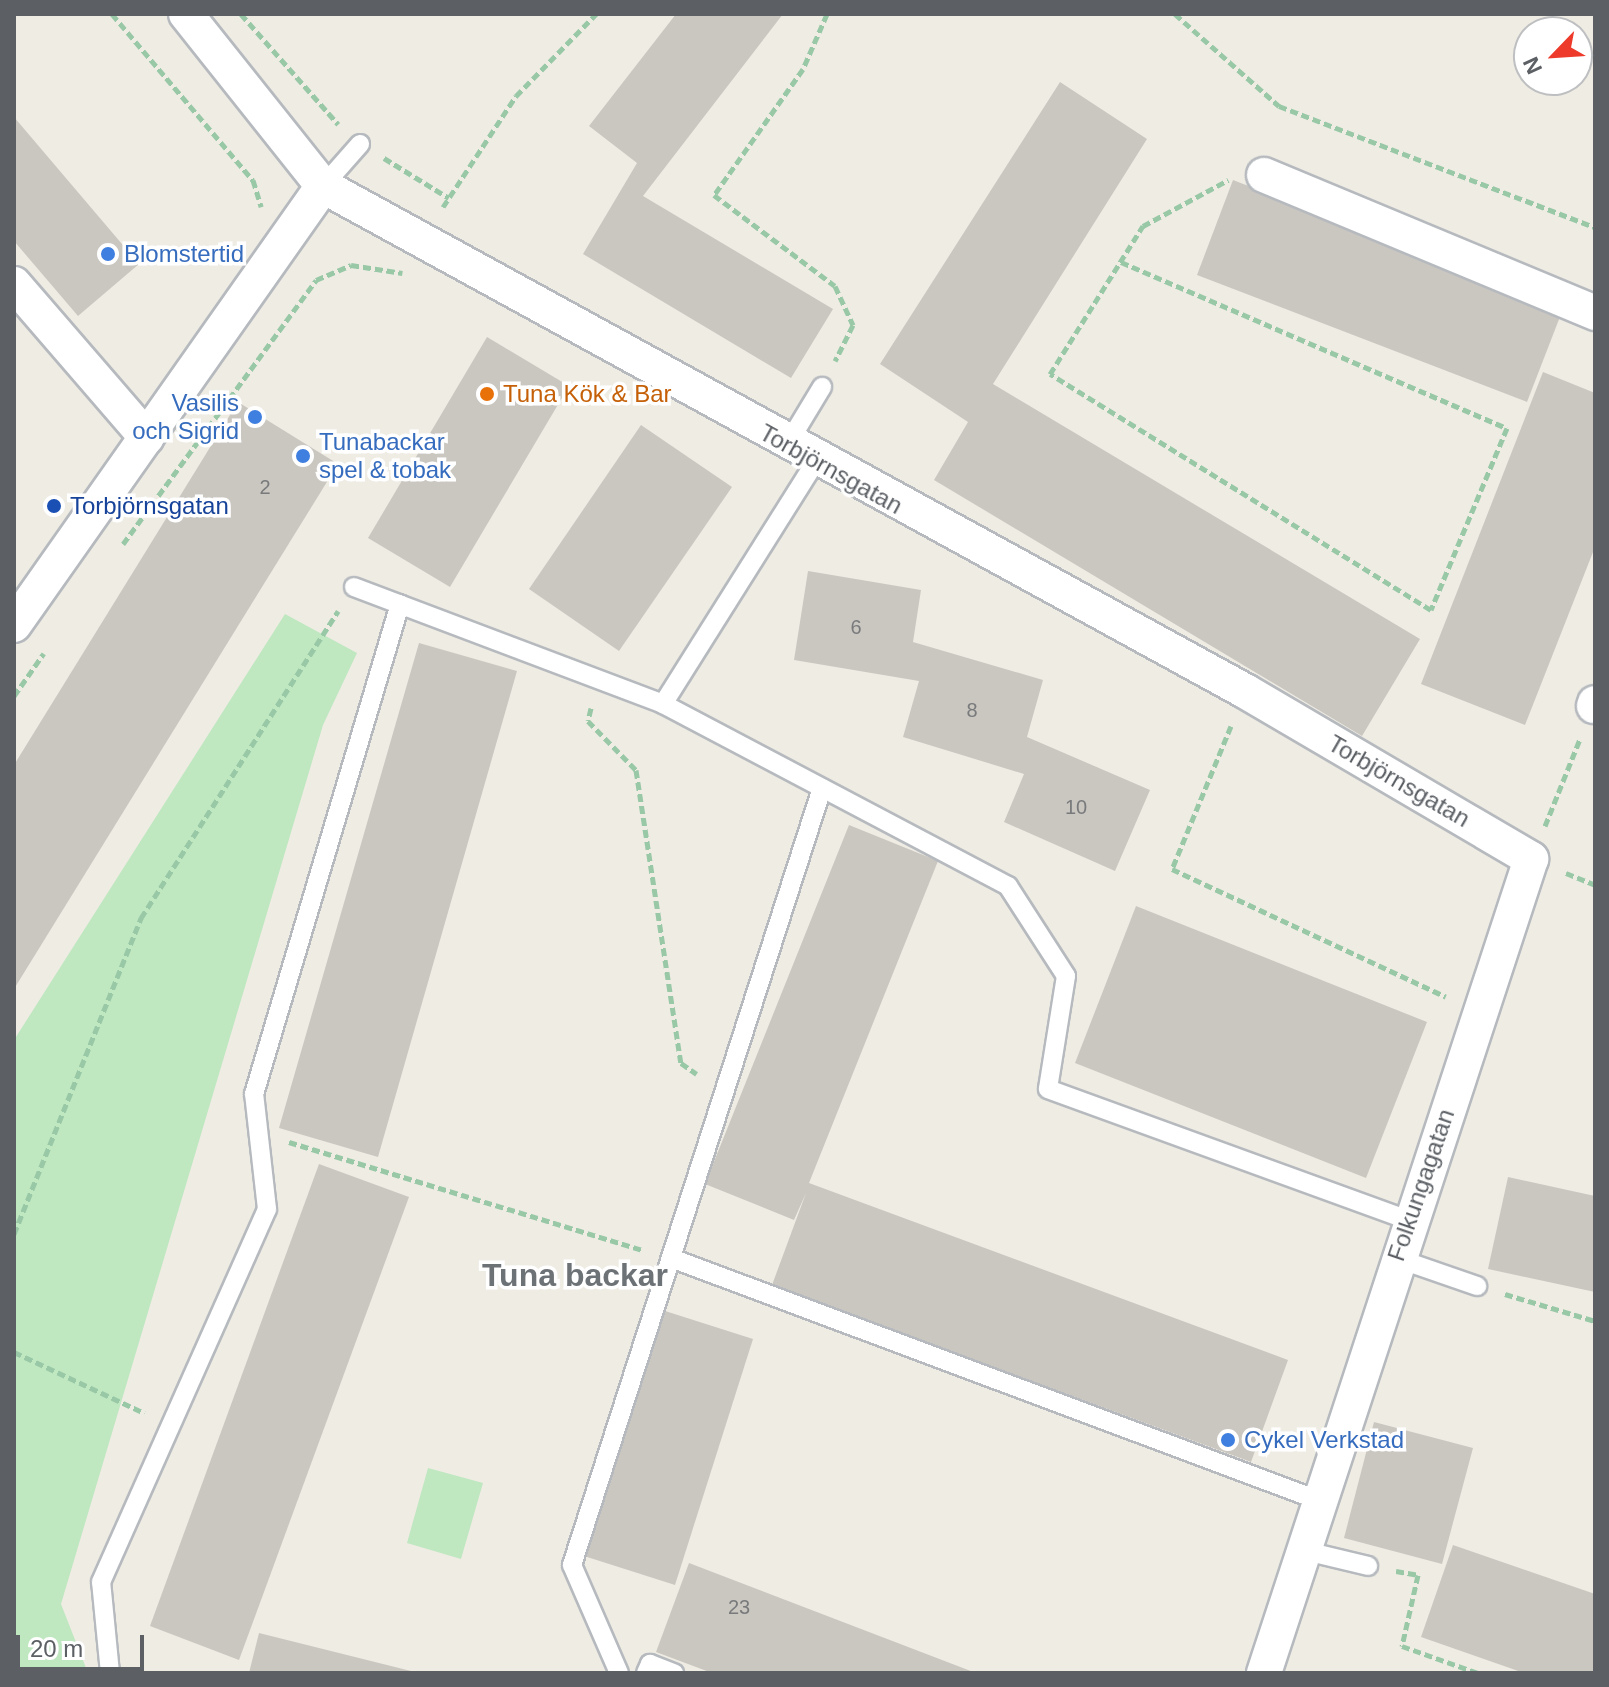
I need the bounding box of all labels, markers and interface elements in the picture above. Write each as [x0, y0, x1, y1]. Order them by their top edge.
north arrow [1513, 16, 1593, 96]
text: N [1518, 53, 1547, 78]
place label: Blomstertid [124, 240, 244, 268]
marker: Blomstertid [99, 245, 117, 263]
place label: Tuna Kök & Bar [503, 380, 672, 408]
marker: Tuna Kök & Bar [478, 385, 496, 403]
place label: Vasilis och Sigrid [132, 389, 239, 445]
marker: Vasilis och Sigrid [246, 408, 264, 426]
street label: Torbjörnsgatan [755, 418, 907, 520]
place label: Tunabackar spel & tobak [319, 428, 451, 484]
marker: Tunabackar spel & tobak [294, 447, 312, 465]
house number: 2 [259, 475, 271, 499]
place label: Torbjörnsgatan [70, 492, 229, 520]
marker: Torbjörnsgatan [45, 497, 63, 515]
house number: 6 [850, 615, 862, 639]
house number: 8 [966, 698, 978, 722]
street label: Torbjörnsgatan [1323, 729, 1475, 833]
house number: 10 [1065, 795, 1087, 819]
street label: Folkungagatan [1382, 1105, 1460, 1265]
district label: Tuna backar [482, 1256, 668, 1294]
place label: Cykel Verkstad [1244, 1426, 1404, 1454]
marker: Cykel Verkstad [1219, 1431, 1237, 1449]
house number: 23 [728, 1595, 750, 1619]
scale bar [20, 1619, 148, 1669]
text: 20 m [30, 1635, 83, 1662]

